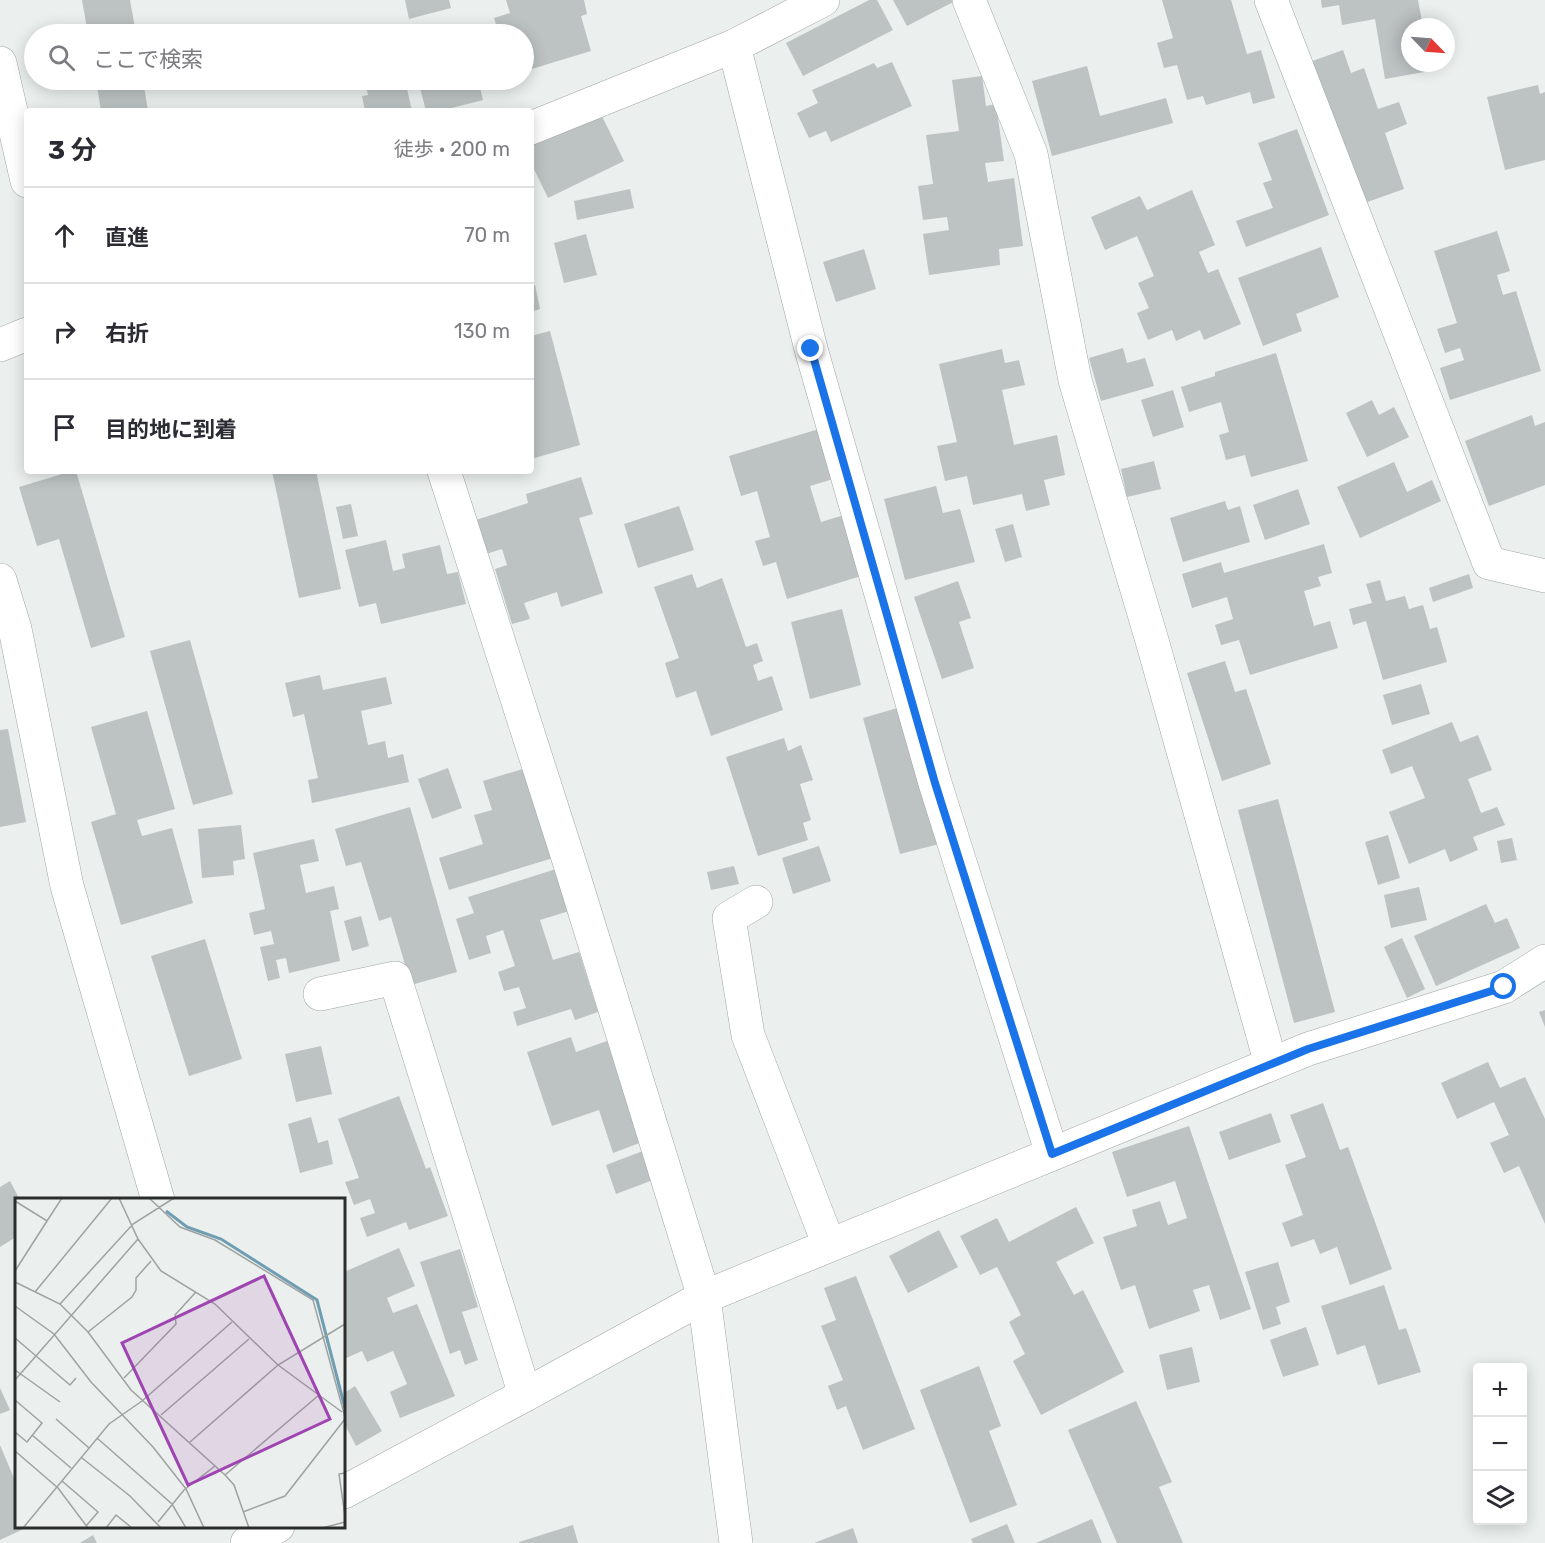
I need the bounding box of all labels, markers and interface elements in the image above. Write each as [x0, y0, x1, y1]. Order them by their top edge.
north arrow [1401, 18, 1455, 72]
search box [24, 24, 534, 90]
icon: search [45, 41, 78, 74]
text: ここで検索 [93, 46, 203, 73]
text: 3 分 [48, 135, 97, 166]
text: 徒歩 · 200 m [394, 137, 510, 161]
icon: ahead [48, 219, 81, 252]
text: 70 m [464, 223, 510, 247]
text: 直進 [105, 224, 149, 251]
icon: right [48, 315, 81, 348]
text: 130 m [454, 319, 510, 343]
text: 右折 [105, 320, 149, 347]
route end [797, 335, 823, 361]
icon: arrive [48, 411, 81, 444]
text: 目的地に到着 [105, 416, 237, 443]
route start [1490, 973, 1516, 999]
inset map [15, 1198, 345, 1528]
map controls [1473, 1363, 1527, 1525]
button: + [1473, 1363, 1527, 1417]
button: − [1473, 1417, 1527, 1471]
button: layers [1473, 1471, 1527, 1525]

